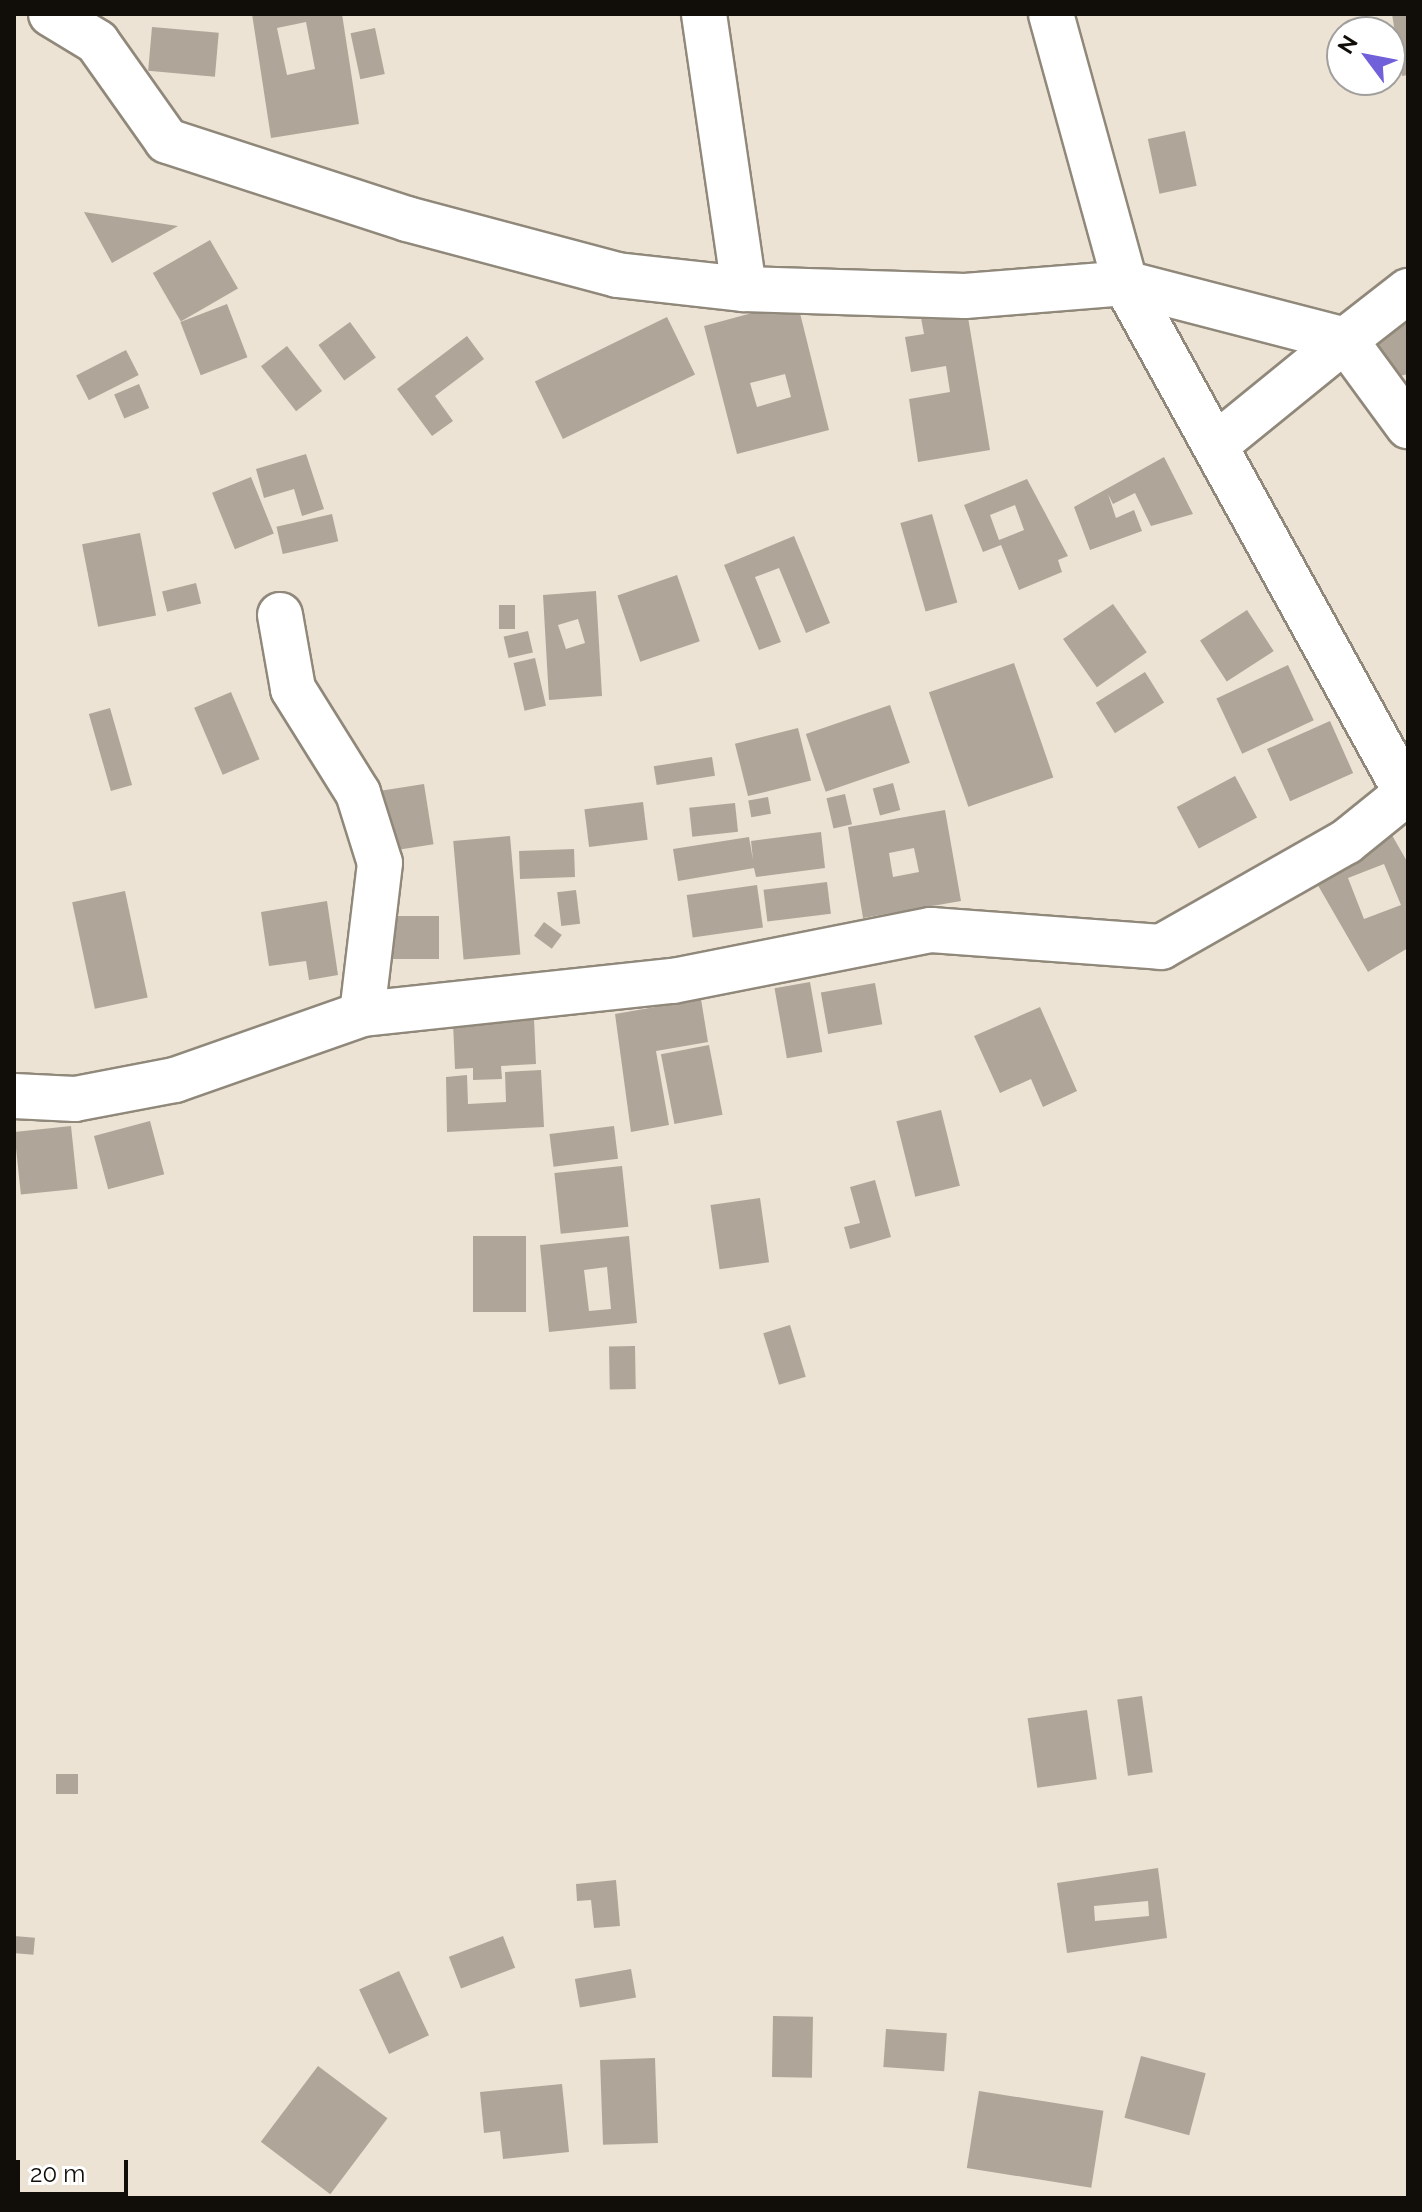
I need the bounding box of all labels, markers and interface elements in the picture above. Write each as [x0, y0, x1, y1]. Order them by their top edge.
north arrow [1326, 16, 1406, 96]
text: N [1332, 30, 1363, 58]
scale bar [20, 2144, 132, 2194]
text: 20 m [30, 2159, 85, 2188]

